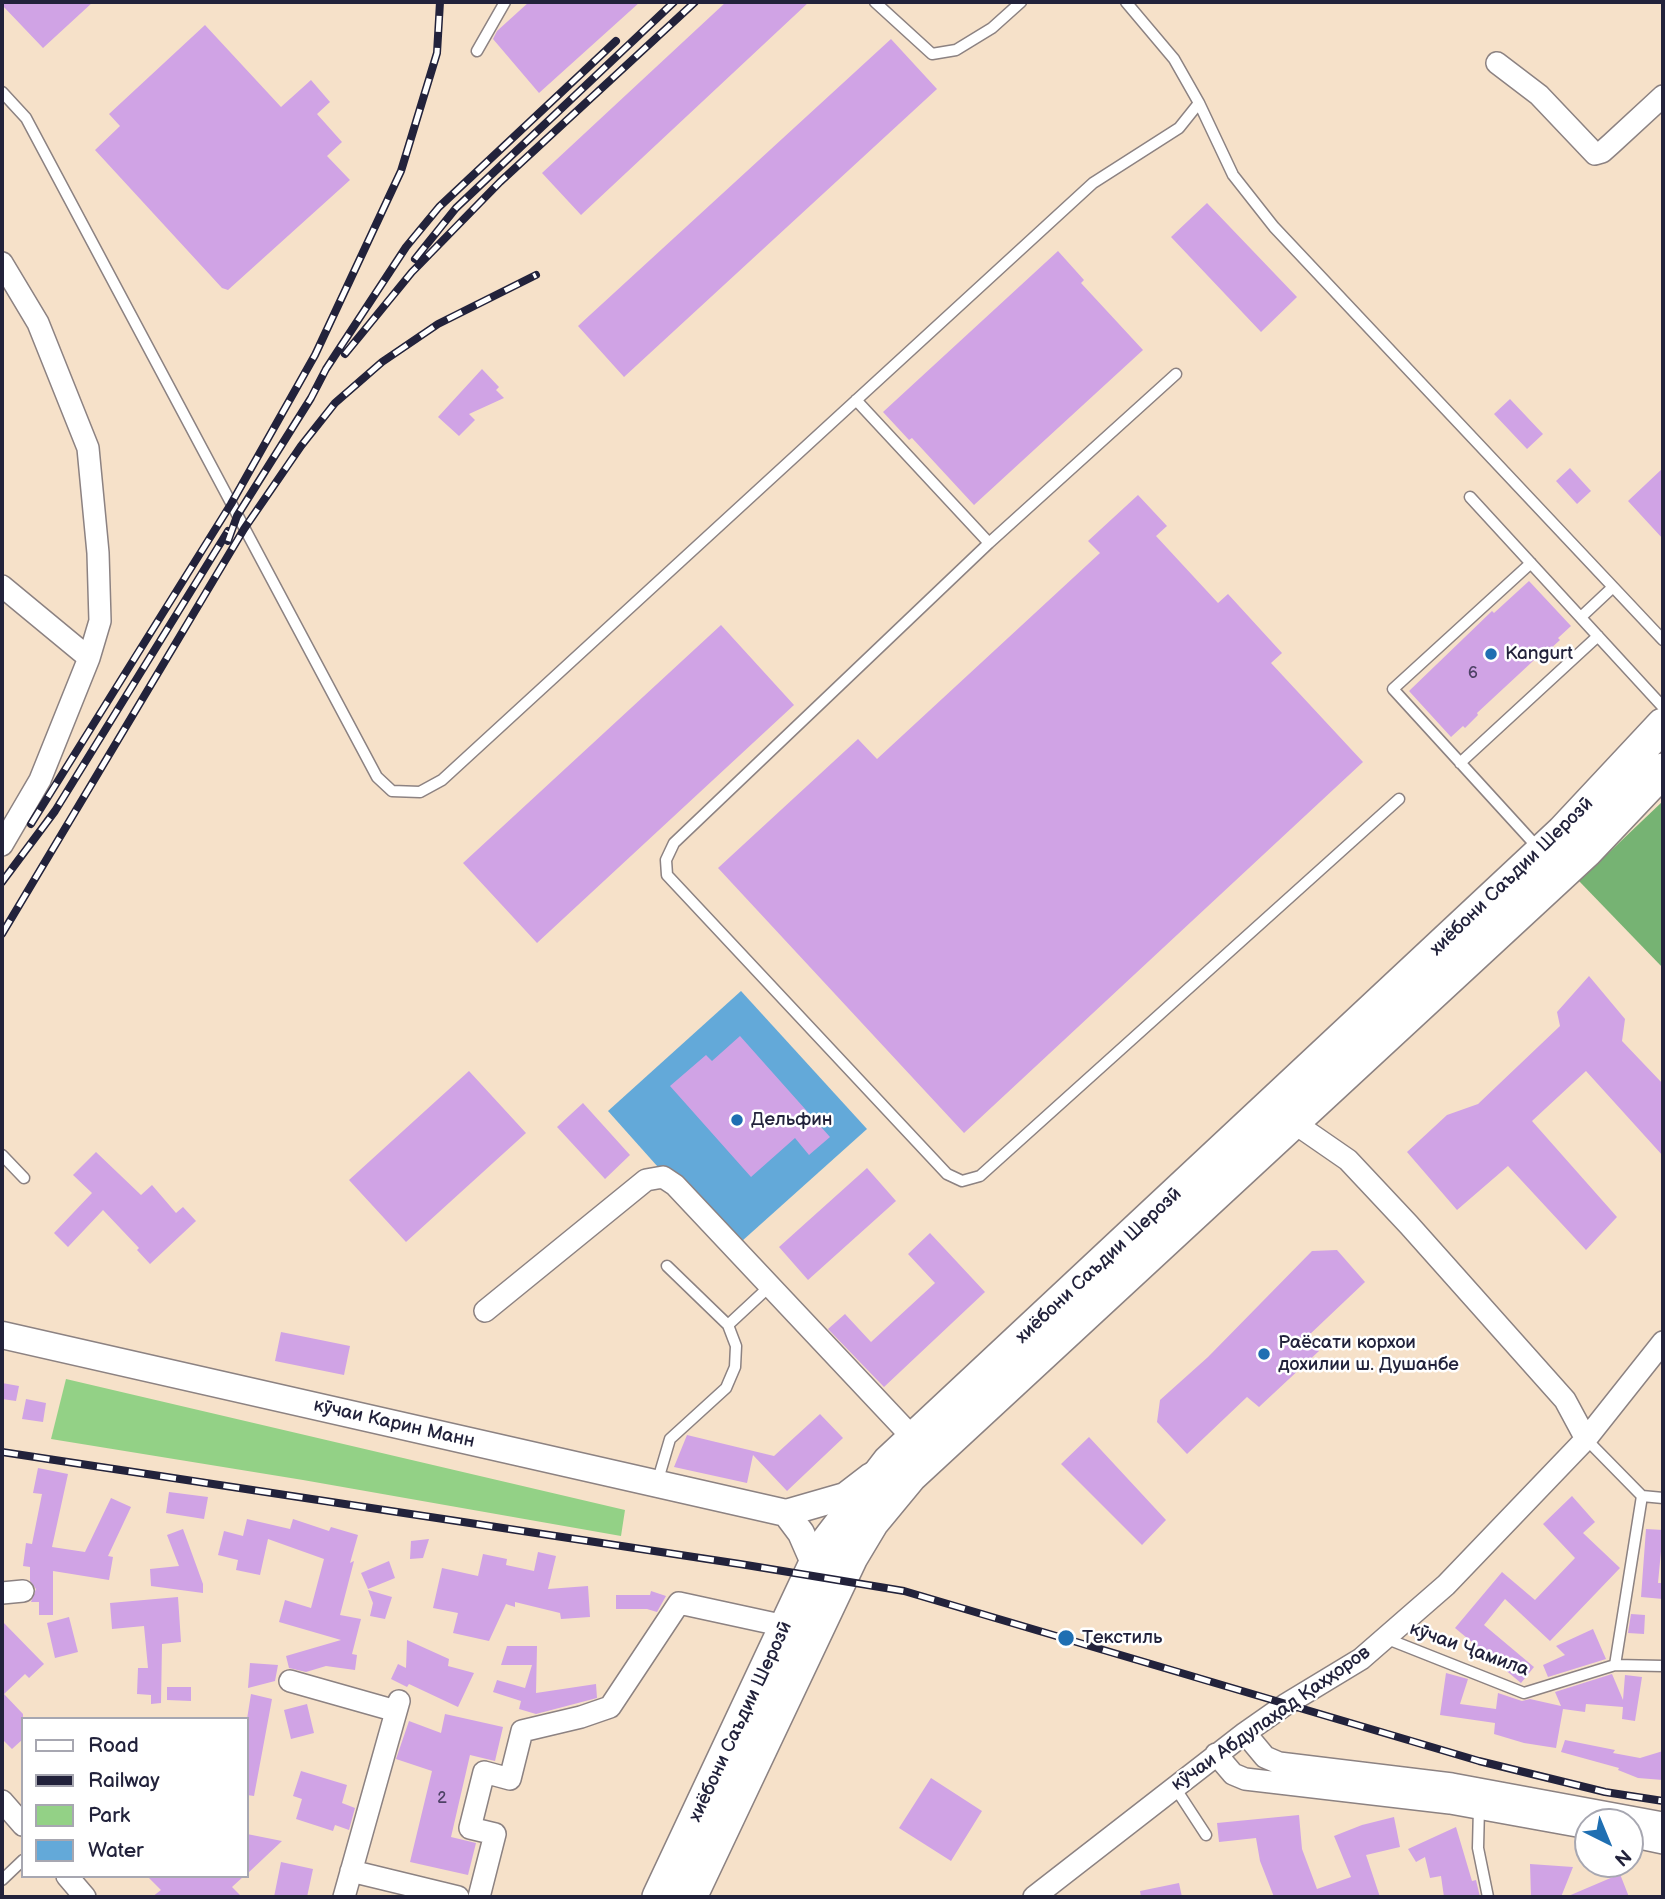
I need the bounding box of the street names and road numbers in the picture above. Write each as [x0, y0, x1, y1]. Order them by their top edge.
street label: хиёбони Саъдии Шерозӣ [1425, 793, 1599, 961]
street label: хиёбони Саъдии Шерозӣ [1011, 1183, 1187, 1349]
street label: кӯчаи Карин Манн [311, 1394, 477, 1454]
street label: хиёбони Саъдии Шерозӣ [684, 1618, 798, 1826]
street label: кӯчаи Ҷамила [1406, 1618, 1532, 1682]
street label: кӯчаи Абдулаҳад Қаҳҳоров [1167, 1642, 1375, 1796]

